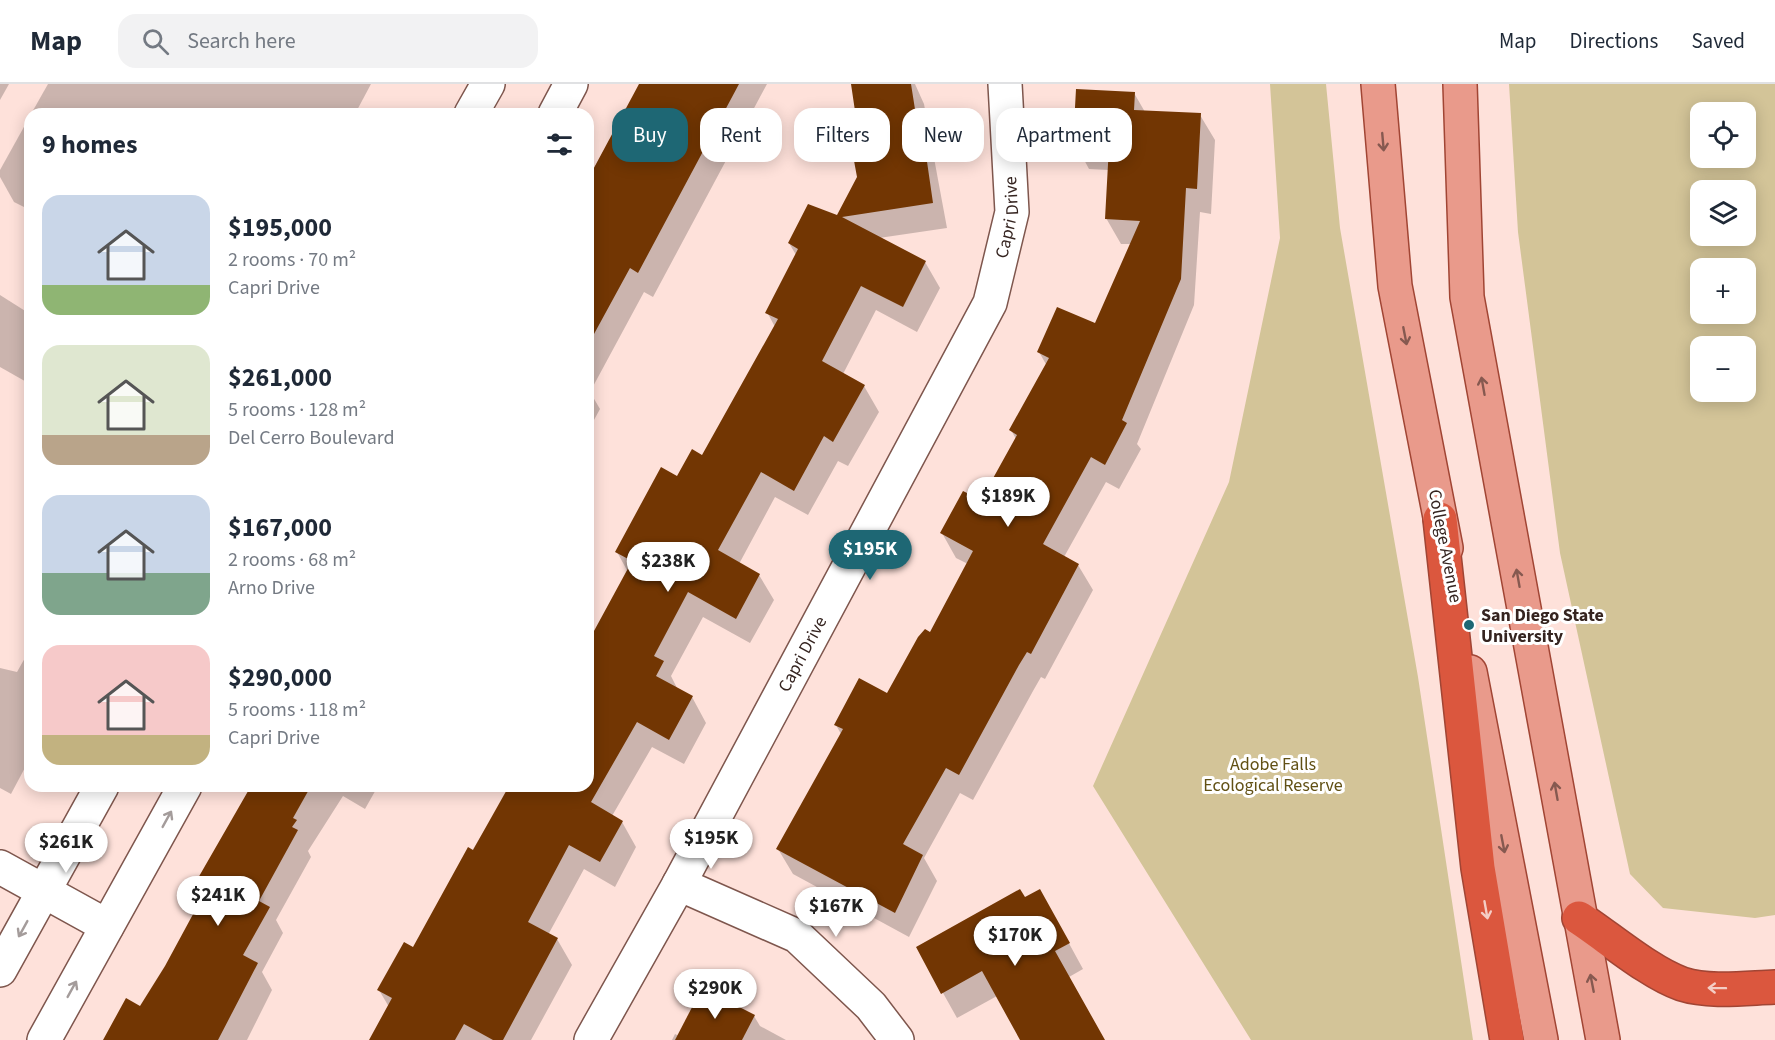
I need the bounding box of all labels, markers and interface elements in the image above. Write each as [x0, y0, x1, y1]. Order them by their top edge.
search box [118, 14, 538, 68]
text: Map [30, 21, 82, 61]
icon: search [139, 25, 172, 58]
text: Search here [187, 25, 296, 57]
text: Map [1499, 26, 1537, 56]
text: Directions [1570, 26, 1658, 56]
text: Saved [1691, 26, 1745, 56]
map controls [1690, 102, 1756, 402]
button: locate [1690, 102, 1756, 168]
chip: Buy [612, 108, 688, 162]
chip: Rent [700, 108, 782, 162]
chip: Filters [794, 108, 890, 162]
chip: New [902, 108, 984, 162]
chip: Apartment [996, 108, 1132, 162]
text: 9 homes [42, 126, 137, 163]
icon: filters [543, 128, 576, 161]
one-way arrow [1378, 132, 1389, 152]
street label: Capri Drive [989, 176, 1025, 261]
button: layers [1690, 180, 1756, 246]
text: $195,000 [228, 209, 332, 246]
icon: home [90, 219, 162, 291]
text: 2 rooms · 70 m² [228, 246, 356, 274]
button: + [1690, 258, 1756, 324]
text: Capri Drive [228, 274, 320, 302]
one-way arrow [1400, 326, 1411, 345]
button: − [1690, 336, 1756, 402]
text: $261,000 [228, 359, 332, 396]
icon: home [90, 369, 162, 441]
one-way arrow [1477, 377, 1488, 397]
text: 5 rooms · 128 m² [228, 396, 366, 424]
text: Del Cerro Boulevard [228, 424, 395, 452]
pin: $189K [966, 477, 1050, 528]
text: $189K [981, 482, 1035, 510]
street label: College Avenue [1422, 487, 1468, 605]
text: $167,000 [228, 509, 332, 546]
icon: home [90, 519, 162, 591]
pin: $195K [828, 530, 912, 581]
text: $195K [843, 535, 897, 563]
pin: $238K [626, 542, 710, 593]
text: 2 rooms · 68 m² [228, 546, 356, 574]
text: $238K [641, 547, 695, 575]
one-way arrow [1512, 569, 1523, 589]
text: Arno Drive [228, 574, 315, 602]
place label: San Diego State University [1481, 603, 1604, 649]
street label: Capri Drive [772, 612, 833, 696]
marker: San Diego State University [1462, 618, 1476, 632]
text: $290,000 [228, 659, 332, 696]
icon: home [90, 669, 162, 741]
text: 5 rooms · 118 m² [228, 696, 366, 724]
text: Capri Drive [228, 724, 320, 752]
park label: Adobe Falls Ecological Reserve [1203, 752, 1343, 798]
one-way arrow [1551, 781, 1562, 801]
one-way arrow [162, 810, 173, 828]
pin: $195K [669, 819, 753, 870]
pin: $261K [24, 823, 108, 874]
text: $195K [684, 824, 738, 852]
text: $261K [39, 828, 93, 856]
one-way arrow [1498, 834, 1509, 853]
pin: $241K [176, 876, 260, 927]
text: $241K [191, 881, 245, 909]
pin: $167K [794, 887, 878, 938]
text: $167K [809, 892, 863, 920]
one-way arrow [1480, 900, 1491, 920]
pin: $170K [973, 916, 1057, 967]
one-way arrow [17, 920, 29, 937]
text: $170K [988, 921, 1042, 949]
pin: $290K [673, 969, 757, 1020]
one-way arrow [1586, 973, 1597, 993]
text: $290K [688, 974, 742, 1002]
one-way arrow [66, 981, 78, 998]
one-way arrow [1707, 982, 1727, 994]

